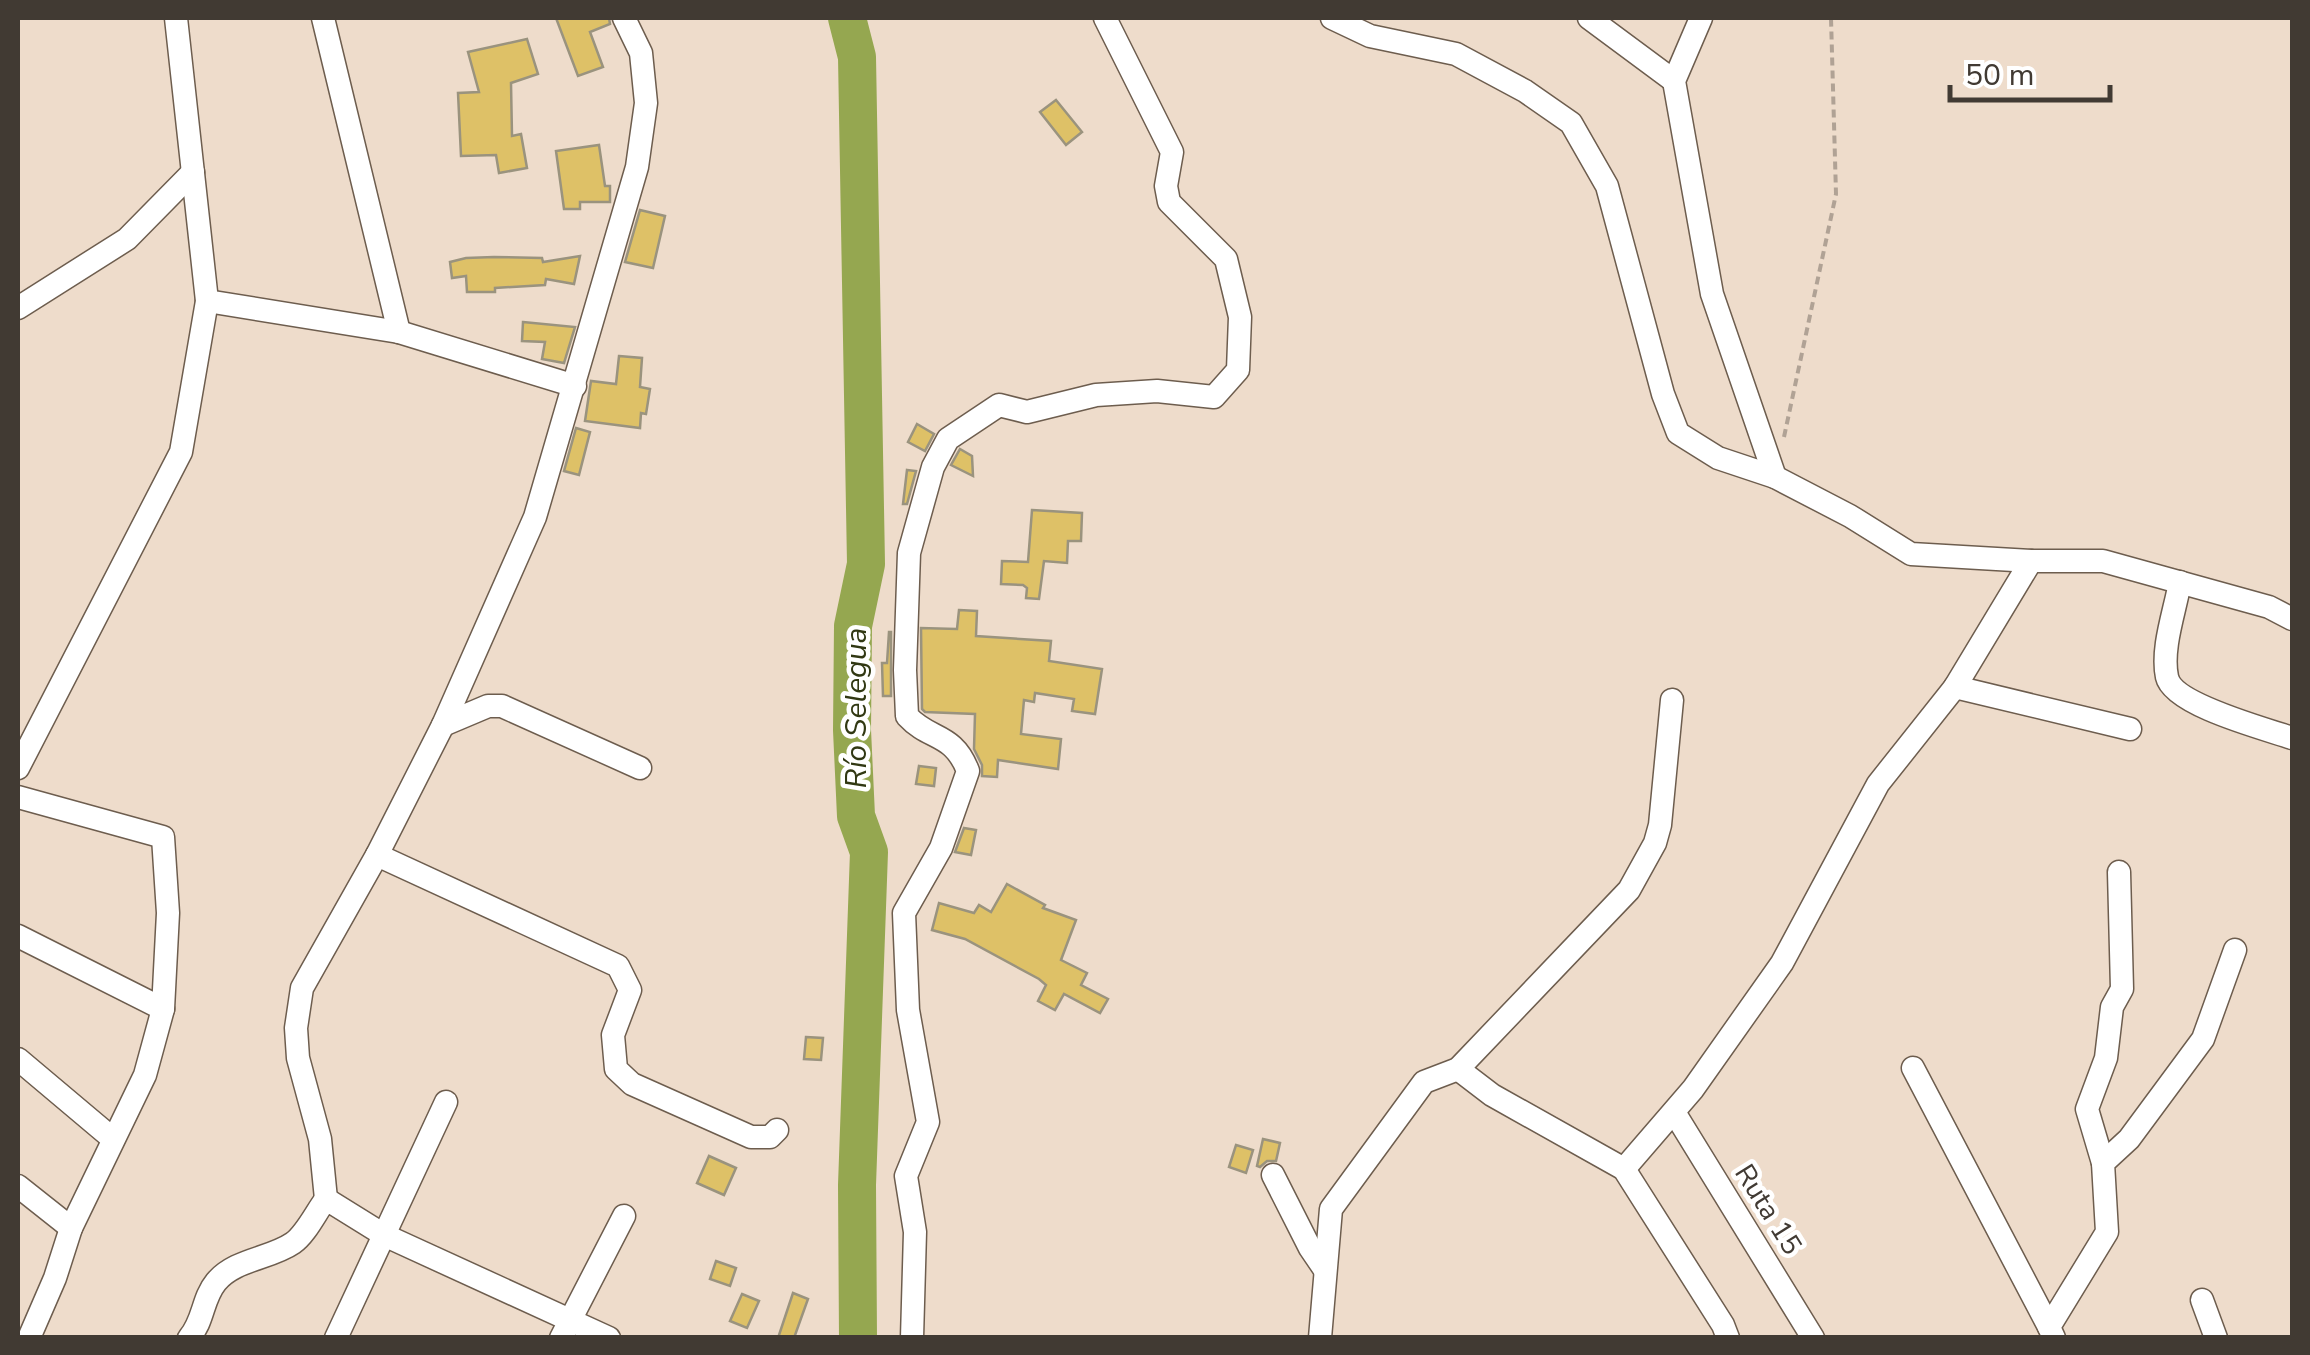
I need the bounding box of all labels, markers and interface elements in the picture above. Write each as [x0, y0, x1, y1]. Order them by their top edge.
scale bar [1950, 40, 2110, 102]
text: 50 m [1965, 55, 2034, 96]
water label: Río Selegua [836, 628, 877, 788]
street label: Ruta 15 [1726, 1157, 1811, 1262]

